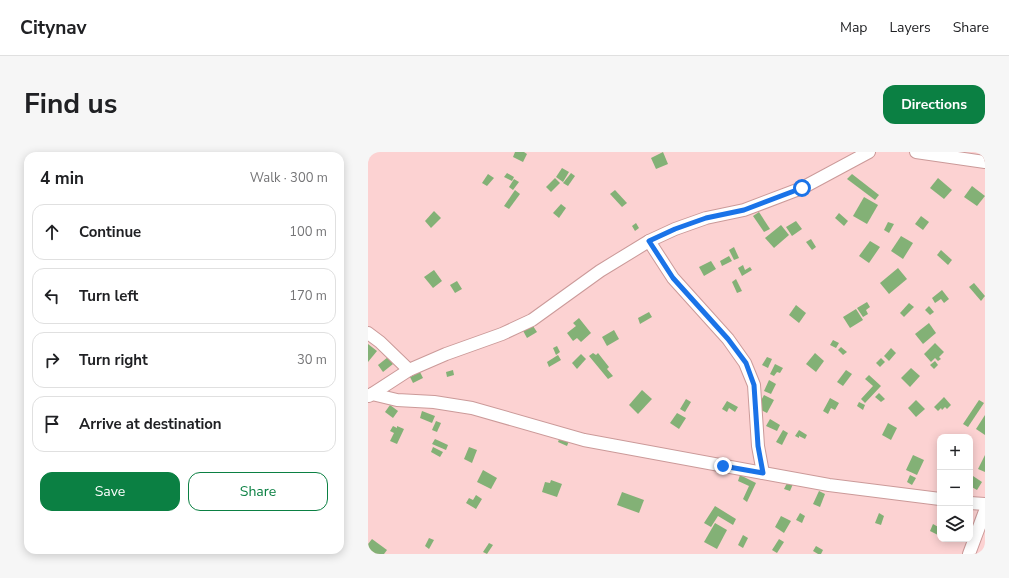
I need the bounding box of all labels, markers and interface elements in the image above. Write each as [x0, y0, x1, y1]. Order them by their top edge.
text: Citynav [20, 15, 87, 41]
text: Map [840, 18, 867, 37]
text: Layers [889, 18, 931, 37]
text: Share [953, 18, 989, 37]
text: Find us [24, 85, 118, 123]
button: Directions [883, 85, 985, 124]
text: 4 min [40, 167, 84, 190]
text: Walk · 300 m [250, 169, 328, 187]
route start [793, 179, 811, 197]
icon: ahead [41, 221, 63, 243]
text: Continue [79, 222, 141, 242]
text: 100 m [289, 223, 327, 241]
icon: left [41, 285, 63, 307]
text: Turn left [79, 286, 138, 306]
text: 170 m [289, 287, 327, 305]
icon: right [41, 349, 63, 371]
text: Turn right [79, 350, 148, 370]
text: 30 m [297, 351, 327, 369]
icon: arrive [41, 413, 63, 435]
text: Arrive at destination [79, 414, 222, 434]
map controls [937, 434, 973, 542]
button: + [937, 434, 973, 470]
route end [714, 457, 732, 475]
button: − [937, 470, 973, 506]
button: Save [40, 472, 180, 511]
button: Share [188, 472, 328, 511]
button: layers [937, 506, 973, 542]

